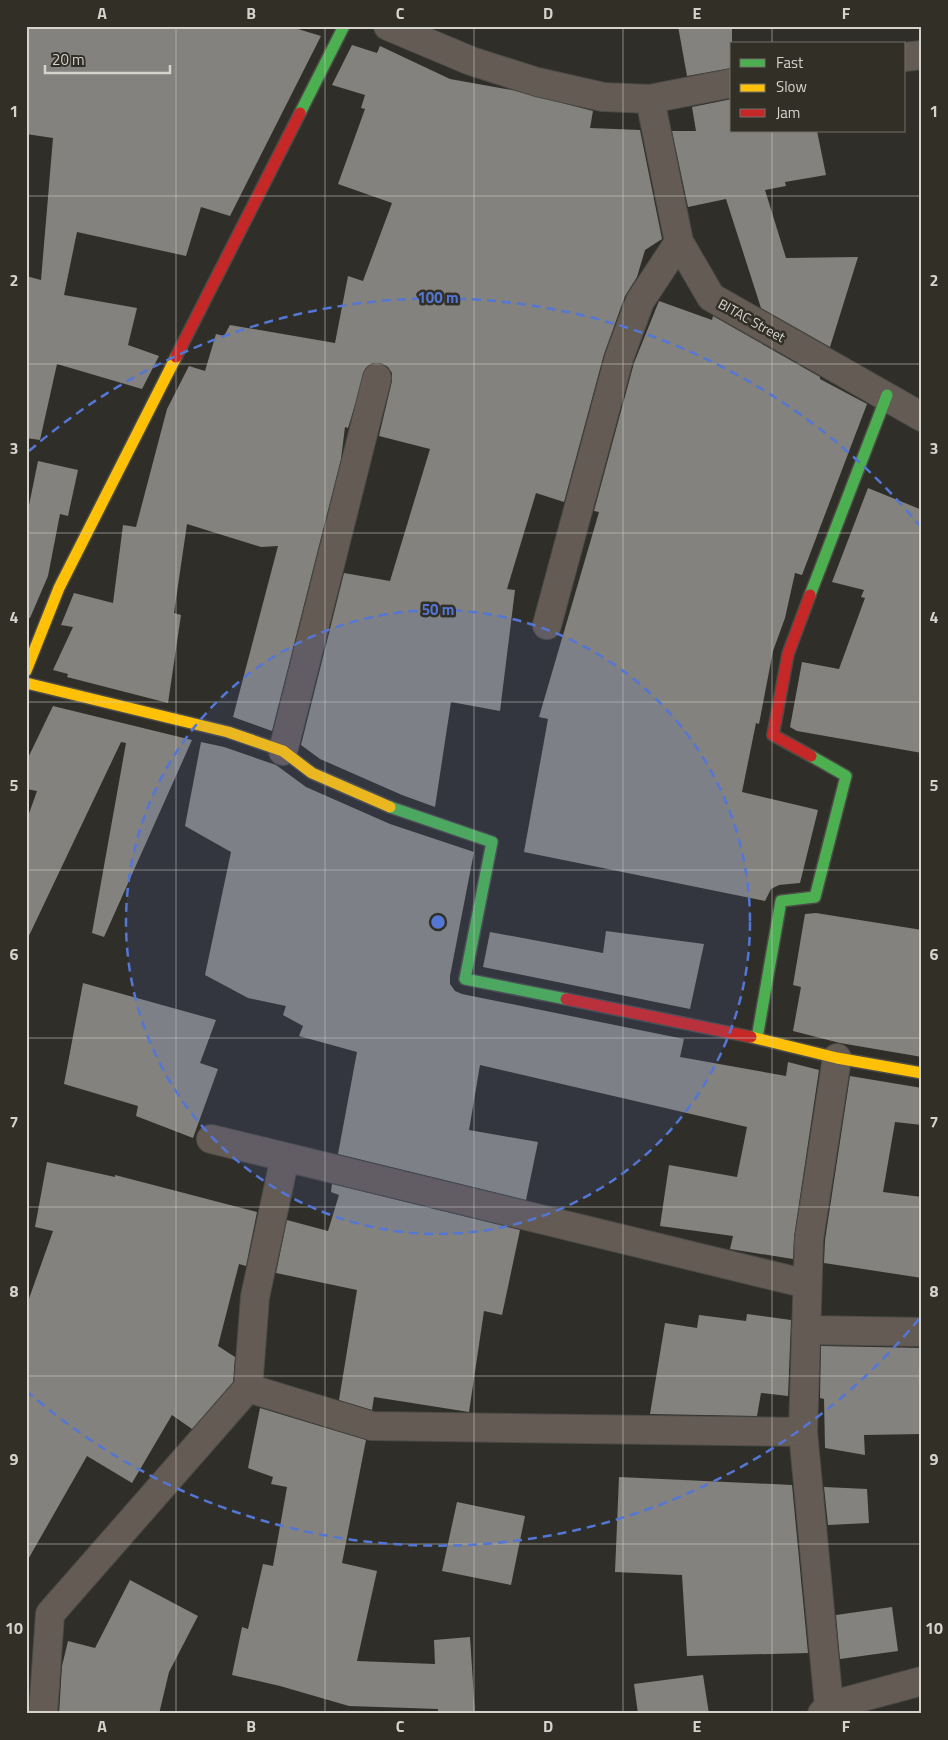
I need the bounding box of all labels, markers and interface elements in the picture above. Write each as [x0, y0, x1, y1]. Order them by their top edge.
text: A [97, 1, 107, 25]
text: B [246, 1, 256, 25]
text: C [396, 1, 405, 25]
text: D [543, 1, 553, 25]
text: E [693, 1, 702, 25]
text: F [842, 1, 851, 25]
scale bar [45, 42, 170, 74]
legend [730, 42, 906, 132]
text: 20 m [52, 48, 85, 71]
text: Fast [776, 51, 804, 74]
text: Slow [776, 75, 807, 98]
text: 1 [10, 99, 18, 123]
text: 1 [930, 99, 938, 123]
text: Jam [776, 101, 800, 124]
text: 2 [10, 268, 18, 292]
text: 2 [930, 268, 938, 292]
text: 100 m [417, 286, 459, 309]
street label: BITAC Street [715, 293, 789, 347]
text: 3 [10, 436, 18, 460]
text: 3 [930, 436, 938, 460]
text: 50 m [422, 598, 454, 621]
text: 4 [10, 605, 19, 629]
text: 4 [930, 605, 939, 629]
text: 5 [10, 773, 19, 797]
text: 5 [930, 773, 939, 797]
centre of rings [429, 913, 447, 931]
text: 6 [10, 942, 19, 966]
text: 6 [930, 942, 939, 966]
text: 7 [10, 1110, 18, 1134]
text: 7 [930, 1110, 938, 1134]
text: 8 [10, 1279, 19, 1303]
text: 8 [930, 1279, 939, 1303]
text: 9 [10, 1447, 19, 1471]
text: 9 [930, 1447, 939, 1471]
text: 10 [5, 1616, 23, 1640]
text: 10 [925, 1616, 943, 1640]
text: A [97, 1714, 107, 1738]
text: B [246, 1714, 256, 1738]
text: C [396, 1714, 405, 1738]
text: D [543, 1714, 553, 1738]
text: E [693, 1714, 702, 1738]
text: F [842, 1714, 851, 1738]

